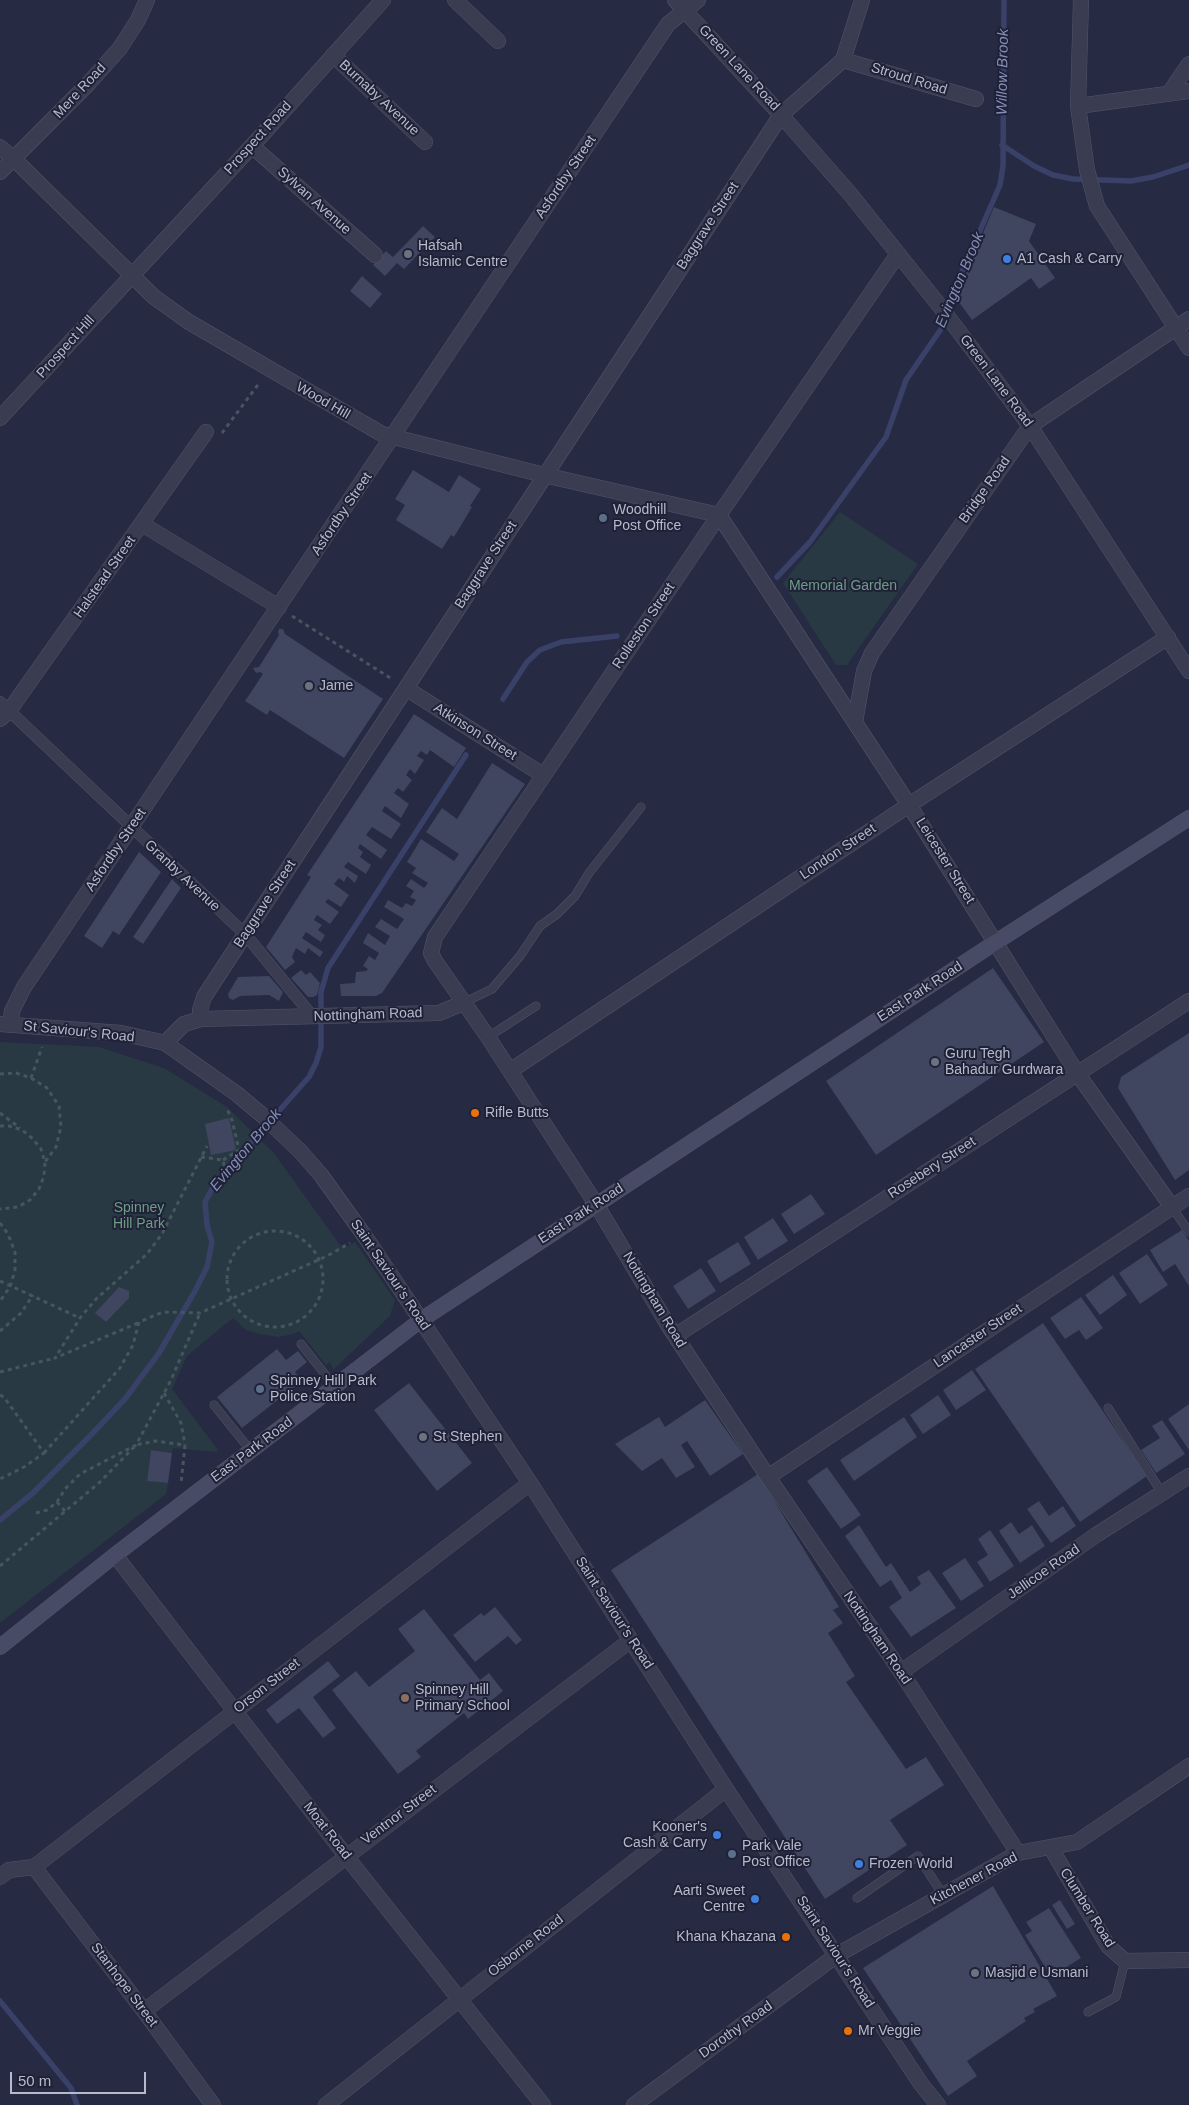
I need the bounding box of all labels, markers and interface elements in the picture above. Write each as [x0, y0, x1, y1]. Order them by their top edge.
street label: Green Lane Road [695, 22, 783, 114]
water label: Willow Brook [993, 29, 1013, 115]
street label: Burnaby Avenue [336, 57, 422, 139]
street label: Stroud Road [869, 59, 949, 99]
street label: Mere Road [50, 60, 110, 122]
street label: Prospect Road [221, 98, 295, 178]
street label: Asfordby Street [532, 132, 600, 222]
street label: Sylvan Avenue [274, 164, 354, 238]
street label: Baggrave Street [673, 179, 743, 273]
water label: Evington Brook [932, 230, 988, 330]
place label: Hafsah Islamic Centre [418, 238, 507, 270]
marker: Hafsah Islamic Centre [402, 248, 414, 260]
place label: A1 Cash & Carry [1017, 251, 1122, 267]
marker: A1 Cash & Carry [1001, 253, 1013, 265]
street label: Prospect Hill [33, 312, 99, 382]
street label: Green Lane Road [956, 331, 1036, 431]
street label: Wood Hill [293, 379, 353, 423]
street label: Bridge Road [956, 453, 1014, 527]
street label: Asfordby Street [308, 469, 376, 559]
place label: Woodhill Post Office [613, 502, 681, 534]
marker: Woodhill Post Office [597, 512, 609, 524]
street label: Baggrave Street [451, 518, 521, 612]
street label: Halstead Street [70, 533, 140, 621]
park label: Memorial Garden [789, 578, 897, 594]
street label: Rolleston Street [609, 580, 679, 672]
place label: Jame [319, 678, 353, 694]
marker: Jame [303, 680, 315, 692]
street label: Atkinson Street [430, 700, 520, 764]
street label: Asfordby Street [82, 805, 150, 895]
street label: Leicester Street [912, 815, 978, 907]
street label: London Street [797, 820, 879, 884]
street label: Granby Avenue [141, 837, 223, 915]
street label: Baggrave Street [230, 857, 300, 951]
street label: East Park Road [874, 958, 966, 1026]
street label: Nottingham Road [313, 1005, 423, 1025]
street label: St Saviour's Road [23, 1018, 135, 1046]
place label: Guru Tegh Bahadur Gurdwara [945, 1046, 1063, 1078]
marker: Guru Tegh Bahadur Gurdwara [929, 1056, 941, 1068]
water label: Evington Brook [206, 1105, 286, 1195]
place label: Rifle Butts [485, 1105, 549, 1121]
marker: Rifle Butts [469, 1107, 481, 1119]
street label: Rosebery Street [885, 1133, 979, 1203]
street label: East Park Road [535, 1180, 627, 1248]
park label: Spinney Hill Park [113, 1200, 165, 1232]
street label: Saint Saviour's Road [347, 1216, 433, 1334]
street label: Nottingham Road [619, 1249, 689, 1351]
street label: Lancaster Street [931, 1300, 1025, 1372]
place label: Spinney Hill Park Police Station [270, 1373, 377, 1405]
marker: Spinney Hill Park Police Station [254, 1383, 266, 1395]
street label: East Park Road [208, 1414, 296, 1486]
place label: St Stephen [433, 1429, 502, 1445]
marker: St Stephen [417, 1431, 429, 1443]
street label: Jellicoe Road [1005, 1541, 1083, 1603]
street label: Saint Saviour's Road [571, 1554, 657, 1672]
street label: Nottingham Road [840, 1588, 914, 1688]
street label: Orson Street [231, 1655, 303, 1717]
place label: Spinney Hill Primary School [415, 1682, 510, 1714]
marker: Spinney Hill Primary School [399, 1692, 411, 1704]
street label: Ventnor Street [358, 1781, 440, 1849]
street label: Moat Road [299, 1799, 355, 1863]
place label: Kooner's Cash & Carry [623, 1819, 707, 1851]
marker: Kooner's Cash & Carry [711, 1829, 723, 1841]
place label: Park Vale Post Office [742, 1838, 810, 1870]
marker: Park Vale Post Office [726, 1848, 738, 1860]
street label: Kitchener Road [927, 1849, 1021, 1909]
place label: Frozen World [869, 1856, 953, 1872]
marker: Frozen World [853, 1858, 865, 1870]
street label: Clumber Road [1056, 1865, 1118, 1951]
place label: Aarti Sweet Centre [673, 1883, 745, 1915]
marker: Aarti Sweet Centre [749, 1893, 761, 1905]
street label: Saint Saviour's Road [792, 1893, 878, 2011]
street label: Osborne Road [485, 1911, 567, 1981]
place label: Khana Khazana [676, 1929, 776, 1945]
marker: Khana Khazana [780, 1931, 792, 1943]
street label: Stanhope Street [87, 1940, 161, 2030]
place label: Masjid e Usmani [985, 1965, 1088, 1981]
marker: Masjid e Usmani [969, 1967, 981, 1979]
street label: Dorothy Road [696, 1998, 776, 2062]
place label: Mr Veggie [858, 2023, 921, 2039]
marker: Mr Veggie [842, 2025, 854, 2037]
scale bar [12, 2062, 149, 2094]
text: 50 m [18, 2072, 51, 2089]

